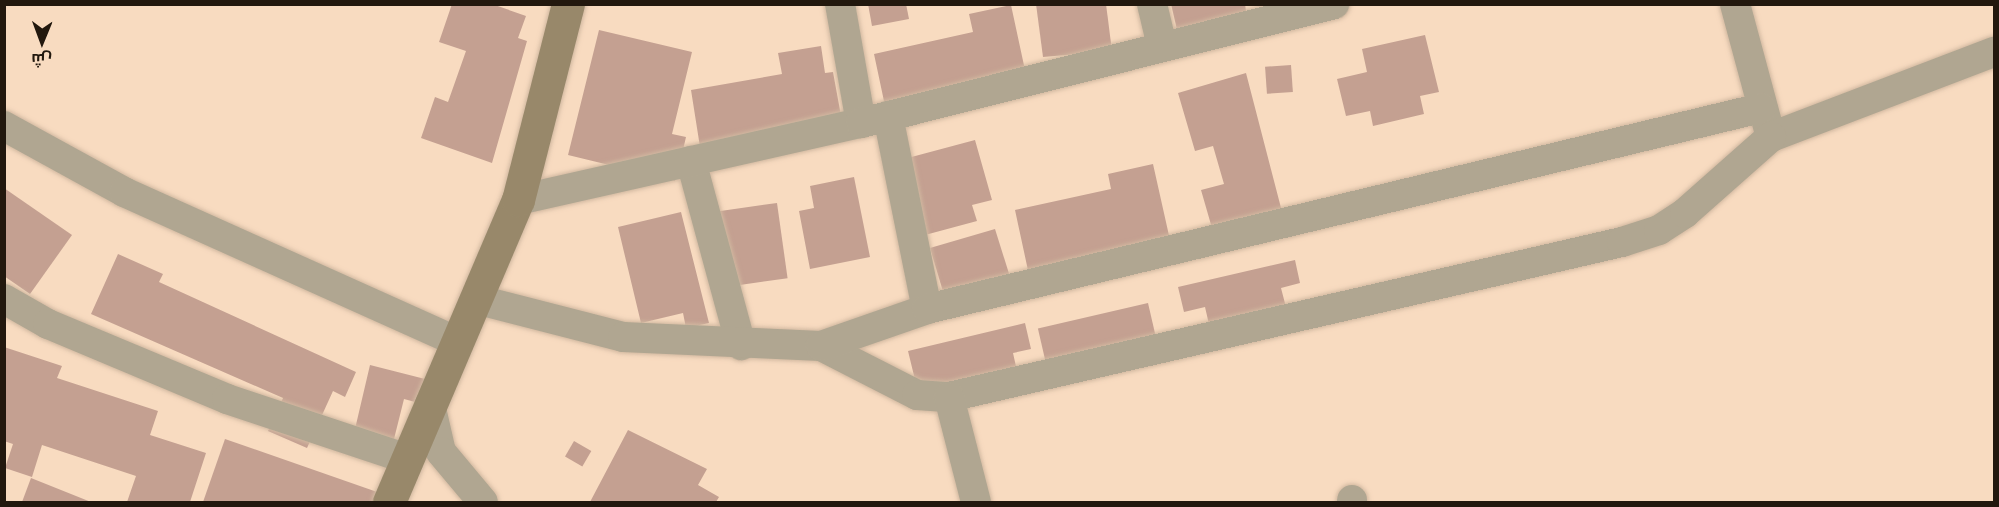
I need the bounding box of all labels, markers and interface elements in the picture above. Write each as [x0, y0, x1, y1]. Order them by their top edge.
north arrow [12, 12, 72, 72]
text: ش [31, 50, 52, 70]

